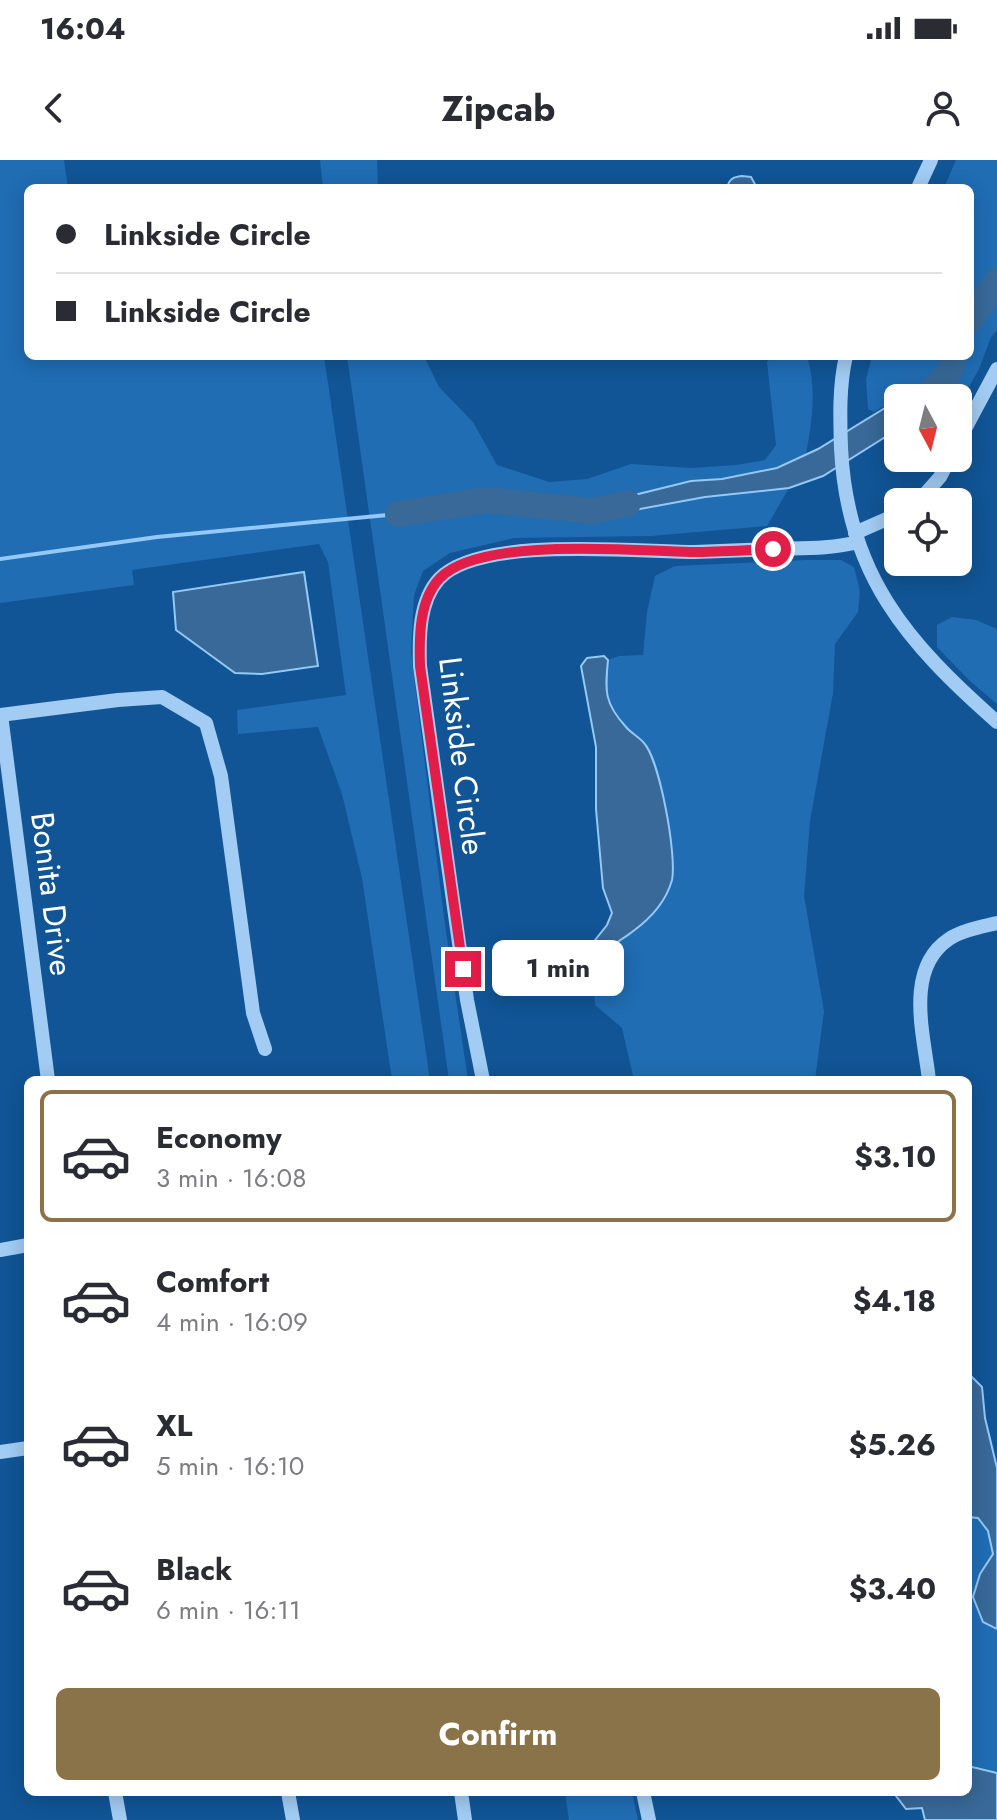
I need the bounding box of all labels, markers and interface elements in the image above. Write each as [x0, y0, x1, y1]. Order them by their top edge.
text: 16:04 [40, 7, 126, 50]
text: Zipcab [442, 82, 555, 134]
icon: back [32, 86, 76, 130]
icon: person [921, 86, 965, 130]
text: Linkside Circle [104, 213, 311, 256]
text: Linkside Circle [104, 290, 311, 333]
north arrow [884, 384, 972, 472]
map controls [884, 384, 972, 576]
button: locate [884, 488, 972, 576]
route start [755, 531, 791, 567]
street label: Linkside Circle [427, 654, 497, 858]
street label: Bonita Drive [19, 810, 85, 978]
callout: 1 min [491, 941, 623, 997]
text: 1 min [526, 949, 590, 987]
route end [445, 951, 481, 987]
text: Economy [156, 1116, 282, 1159]
icon: car [60, 1120, 132, 1192]
text: $3.10 [854, 1135, 936, 1178]
text: 3 min · 16:08 [156, 1159, 306, 1197]
text: Comfort [156, 1260, 269, 1303]
icon: car [60, 1264, 132, 1336]
text: $4.18 [853, 1279, 936, 1322]
text: 4 min · 16:09 [156, 1303, 308, 1341]
text: XL [156, 1404, 192, 1447]
icon: car [60, 1408, 132, 1480]
text: $5.26 [849, 1423, 936, 1466]
text: 5 min · 16:10 [156, 1447, 304, 1485]
text: Black [156, 1548, 232, 1591]
icon: car [60, 1552, 132, 1624]
text: $3.40 [849, 1567, 936, 1610]
text: 6 min · 16:11 [156, 1591, 301, 1629]
button: Confirm [56, 1688, 940, 1780]

